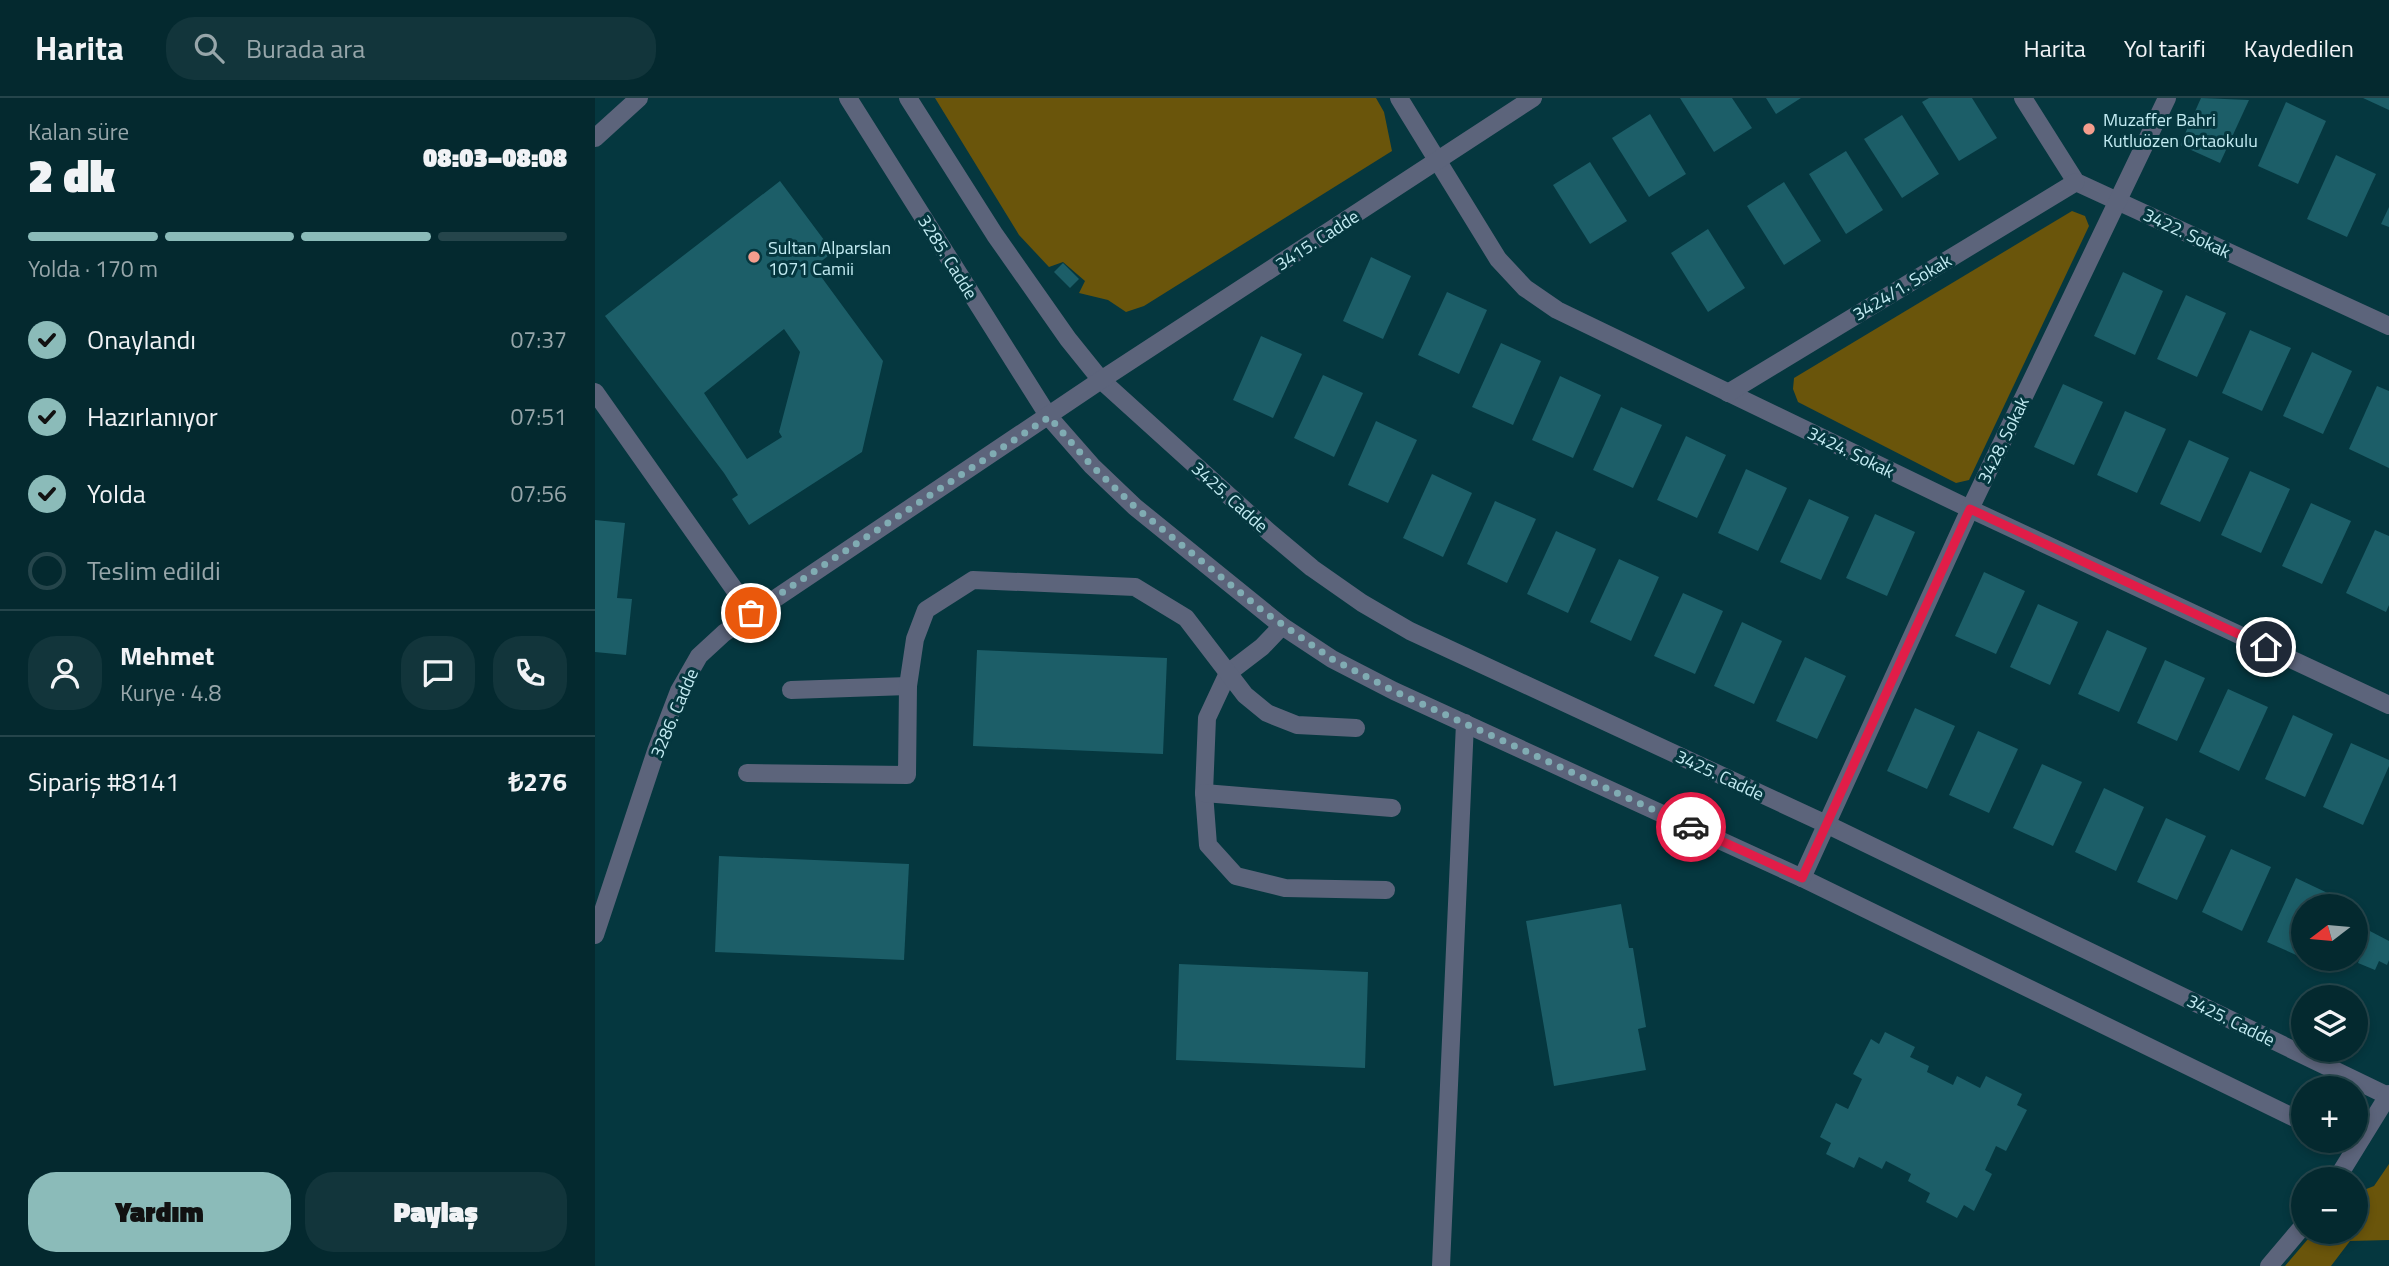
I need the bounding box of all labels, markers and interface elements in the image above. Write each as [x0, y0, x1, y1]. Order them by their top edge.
search box [166, 17, 656, 80]
text: Harita [35, 23, 124, 73]
icon: search [190, 29, 228, 67]
text: Burada ara [246, 29, 365, 68]
text: Harita [2024, 30, 2086, 66]
text: Yol tarifi [2124, 30, 2206, 66]
text: Kaydedilen [2244, 30, 2354, 66]
place label: Muzaffer Bahri Kutluözen Ortaokulu [2103, 106, 2258, 154]
text: Kalan süre [28, 114, 129, 149]
marker: Muzaffer Bahri Kutluözen Ortaokulu [2081, 121, 2097, 137]
text: 08:03–08:08 [423, 138, 567, 177]
text: 2 dk [28, 140, 115, 210]
street label: 3422. Sokak [2139, 201, 2235, 265]
street label: 3415. Cadde [1270, 203, 1364, 277]
street label: 3285. Cadde [911, 210, 985, 304]
place label: Sultan Alparslan 1071 Camii [768, 234, 891, 282]
street label: 3424/1. Sokak [1847, 247, 1957, 327]
marker: Sultan Alparslan 1071 Camii [746, 249, 762, 265]
text: Yolda · 170 m [28, 251, 158, 286]
text: Onaylandı [87, 320, 196, 359]
icon: check [28, 321, 66, 359]
text: 07:37 [510, 322, 567, 357]
street label: 3428. Sokak [1970, 392, 2036, 488]
text: Hazırlanıyor [87, 397, 218, 436]
icon: check [28, 398, 66, 436]
text: 07:51 [510, 399, 567, 434]
street label: 3424. Sokak [1803, 419, 1899, 485]
street label: 3425. Cadde [1186, 455, 1274, 539]
text: Yolda [87, 474, 146, 513]
icon: check [28, 475, 66, 513]
text: 07:56 [510, 476, 567, 511]
text: Teslim edildi [87, 551, 221, 590]
pin [721, 583, 781, 643]
icon: bag [732, 594, 770, 632]
pin [2236, 617, 2296, 677]
icon: home [2247, 628, 2285, 666]
button: person [28, 636, 102, 710]
text: Mehmet [120, 636, 214, 675]
button: chat [401, 636, 475, 710]
button: phone [493, 636, 567, 710]
street label: 3286. Cadde [643, 664, 705, 762]
text: Kurye · 4.8 [120, 675, 221, 710]
street label: 3425. Cadde [1671, 743, 1769, 807]
text: Sipariş #8141 [28, 762, 180, 801]
text: ₺276 [508, 762, 567, 801]
courier [1656, 792, 1726, 862]
icon: car [1672, 808, 1710, 846]
north arrow [2291, 894, 2368, 971]
map controls [2291, 894, 2368, 1244]
button: layers [2291, 985, 2368, 1062]
street label: 3425. Cadde [2182, 987, 2280, 1053]
button: + [2291, 1076, 2368, 1153]
button: − [2291, 1167, 2368, 1244]
button: Yardım [28, 1172, 291, 1252]
button: Paylaş [305, 1172, 567, 1252]

